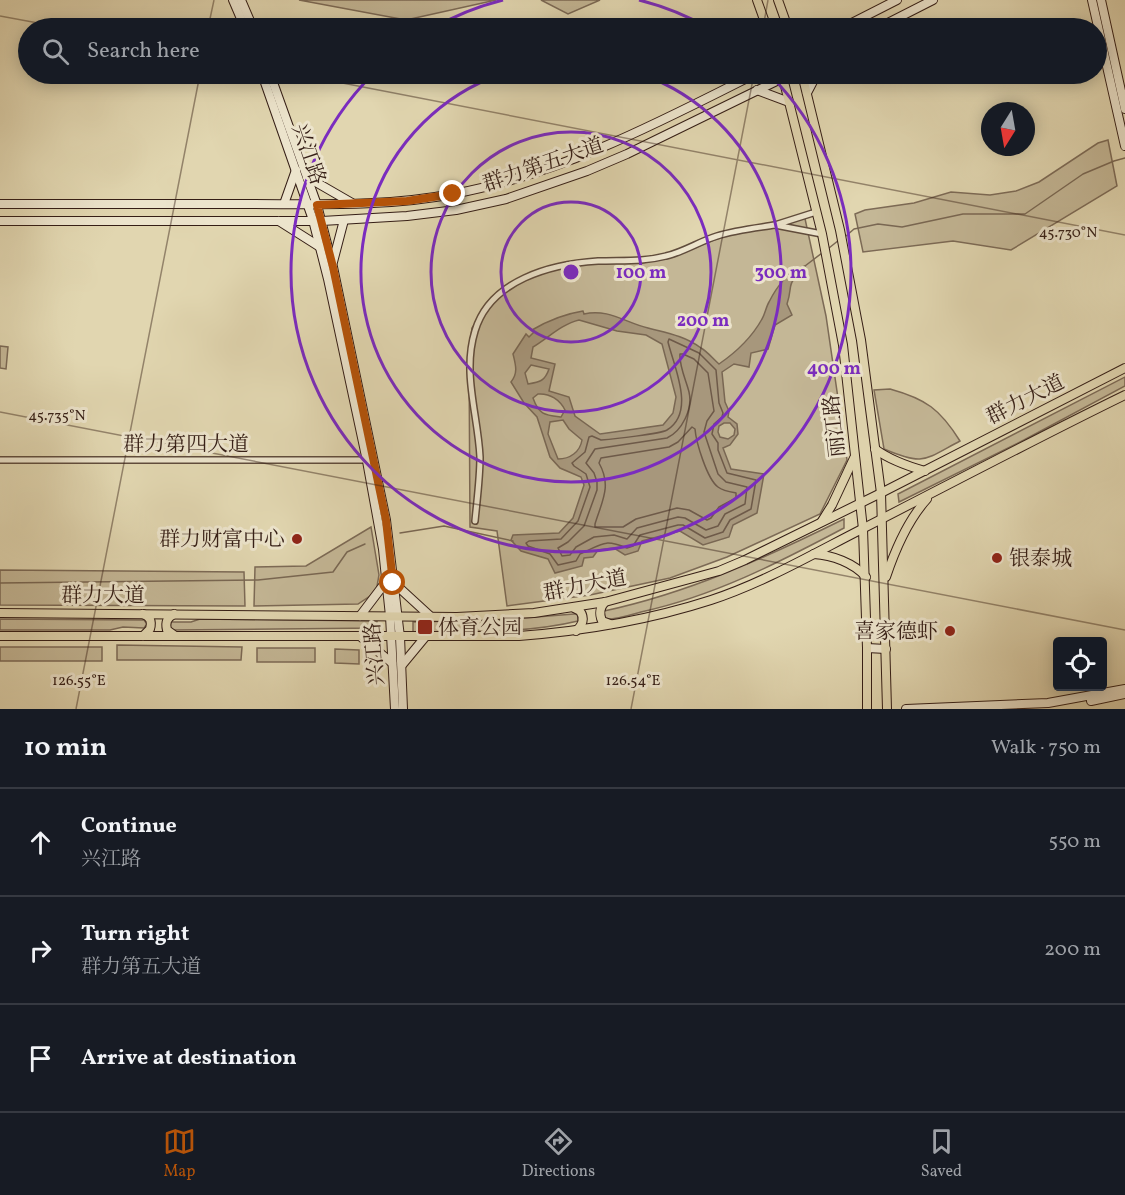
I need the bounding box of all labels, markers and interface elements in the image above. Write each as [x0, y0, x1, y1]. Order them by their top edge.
search box [18, 18, 1107, 84]
icon: search [39, 35, 72, 68]
text: Search here [87, 36, 200, 67]
north arrow [981, 102, 1035, 156]
street label: 兴江路 [284, 120, 332, 189]
street label: 群力第五大道 [479, 131, 608, 200]
route end [439, 180, 465, 206]
text: 45.730°N [1039, 223, 1097, 244]
text: 100 m [616, 261, 666, 286]
text: 300 m [755, 261, 807, 286]
centre of rings [561, 262, 581, 282]
text: 200 m [677, 309, 729, 334]
text: 400 m [807, 357, 861, 382]
street label: 群力大道 [982, 368, 1070, 432]
street label: 丽江路 [818, 393, 853, 459]
text: 45.735°N [28, 406, 86, 427]
street label: 群力第四大道 [123, 431, 249, 460]
place label: 群力财富中心 [159, 526, 285, 555]
marker: 群力财富中心 [290, 532, 304, 546]
place label: 银泰城 [1009, 545, 1072, 574]
marker: 银泰城 [990, 551, 1004, 565]
street label: 群力大道 [541, 564, 629, 609]
route start [379, 569, 405, 595]
street label: 群力大道 [61, 582, 145, 611]
place label: 体育公园 [438, 614, 522, 643]
marker: 体育公园 [416, 618, 434, 636]
place label: 喜家德虾 [854, 618, 938, 647]
street label: 兴江路 [359, 621, 392, 686]
marker: 喜家德虾 [943, 624, 957, 638]
map controls [1053, 637, 1107, 691]
button: locate [1053, 637, 1107, 691]
text: 126.55°E [52, 671, 106, 692]
text: 126.54°E [605, 671, 661, 692]
text: 10 min [24, 730, 107, 766]
text: Walk · 750 m [991, 734, 1101, 762]
text: Continue [81, 811, 177, 842]
icon: ahead [24, 826, 57, 859]
text: 550 m [1048, 828, 1101, 856]
text: 兴江路 [81, 846, 141, 874]
text: Turn right [81, 919, 189, 950]
icon: right [24, 934, 57, 967]
text: 200 m [1044, 936, 1101, 964]
text: 群力第五大道 [81, 954, 201, 982]
icon: arrive [24, 1042, 57, 1075]
text: Arrive at destination [81, 1043, 297, 1074]
tab: Map [163, 1125, 196, 1183]
tab: Directions [522, 1125, 595, 1183]
tab: Saved [921, 1125, 962, 1183]

